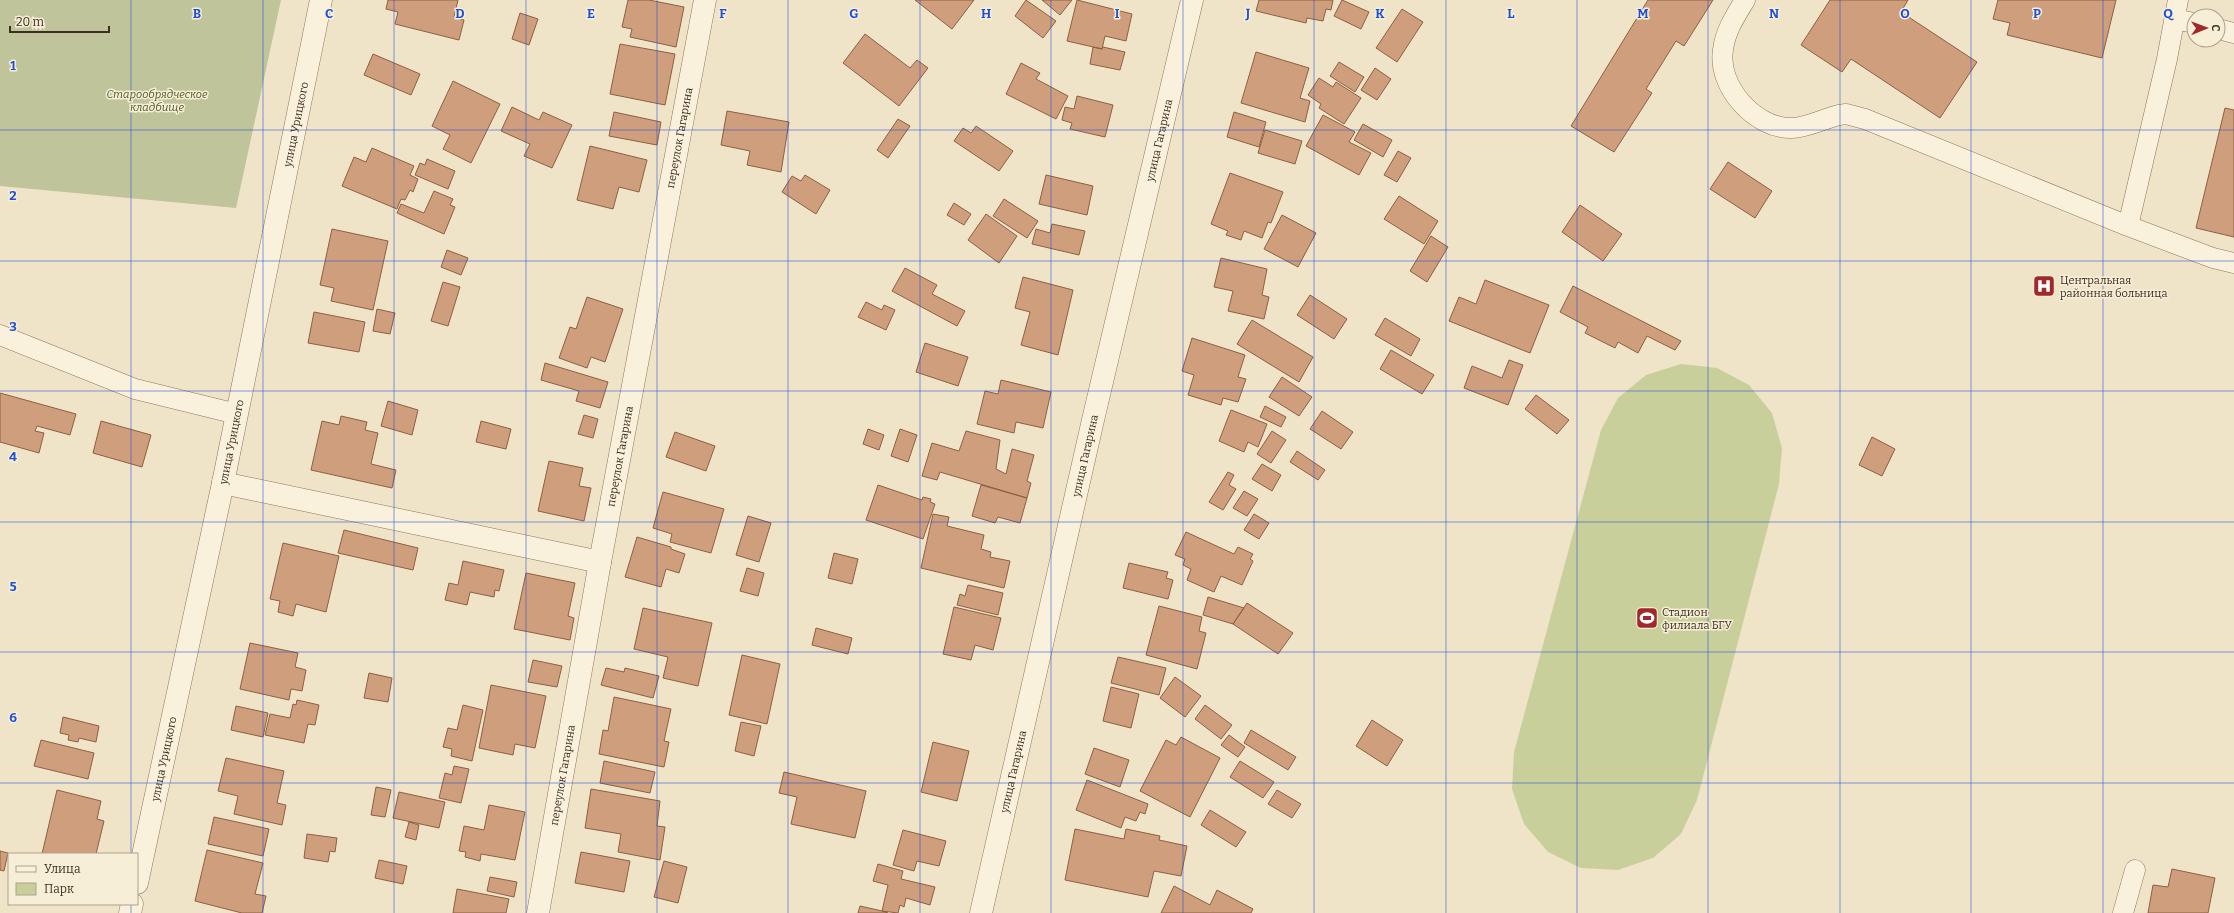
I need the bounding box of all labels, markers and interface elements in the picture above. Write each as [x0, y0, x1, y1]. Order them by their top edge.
text: B [193, 6, 201, 21]
text: C [325, 6, 333, 21]
text: D [455, 6, 465, 21]
text: E [587, 6, 595, 21]
text: F [719, 6, 727, 21]
text: G [849, 6, 859, 21]
text: H [981, 6, 991, 21]
text: I [1115, 6, 1120, 21]
text: J [1245, 6, 1251, 21]
text: K [1375, 6, 1385, 21]
text: L [1507, 6, 1515, 21]
text: M [1637, 6, 1649, 21]
text: N [1769, 6, 1779, 21]
text: O [1900, 6, 1910, 21]
text: P [2033, 6, 2041, 21]
text: Q [2163, 6, 2174, 21]
scale bar [10, 8, 109, 34]
north arrow [2186, 8, 2226, 48]
text: 20 m [16, 15, 45, 29]
text: С [2209, 24, 2222, 31]
text: 1 [10, 58, 16, 73]
street label: улица Урицкого [281, 81, 311, 169]
street label: переулок Гагарина [664, 86, 696, 189]
park label: Старообрядческое кладбище [106, 88, 208, 114]
street label: улица Гагарина [1143, 98, 1175, 184]
text: 2 [9, 188, 17, 203]
hospital icon: Центральная районная больница [2031, 273, 2057, 299]
place label: Центральная районная больница [2060, 274, 2167, 300]
text: 3 [9, 319, 17, 334]
street label: улица Урицкого [217, 398, 247, 487]
street label: переулок Гагарина [604, 405, 636, 508]
street label: улица Гагарина [1069, 413, 1101, 499]
text: 4 [9, 449, 17, 464]
text: 5 [9, 579, 17, 594]
sports icon: Стадион филиала БГУ [1634, 605, 1660, 631]
place label: Стадион филиала БГУ [1662, 606, 1732, 632]
text: 6 [9, 710, 17, 725]
street label: улица Урицкого [149, 715, 180, 804]
street label: переулок Гагарина [548, 724, 578, 827]
street label: улица Гагарина [998, 729, 1029, 815]
legend [8, 853, 138, 905]
text: Улица [44, 862, 81, 876]
text: Парк [44, 882, 74, 896]

